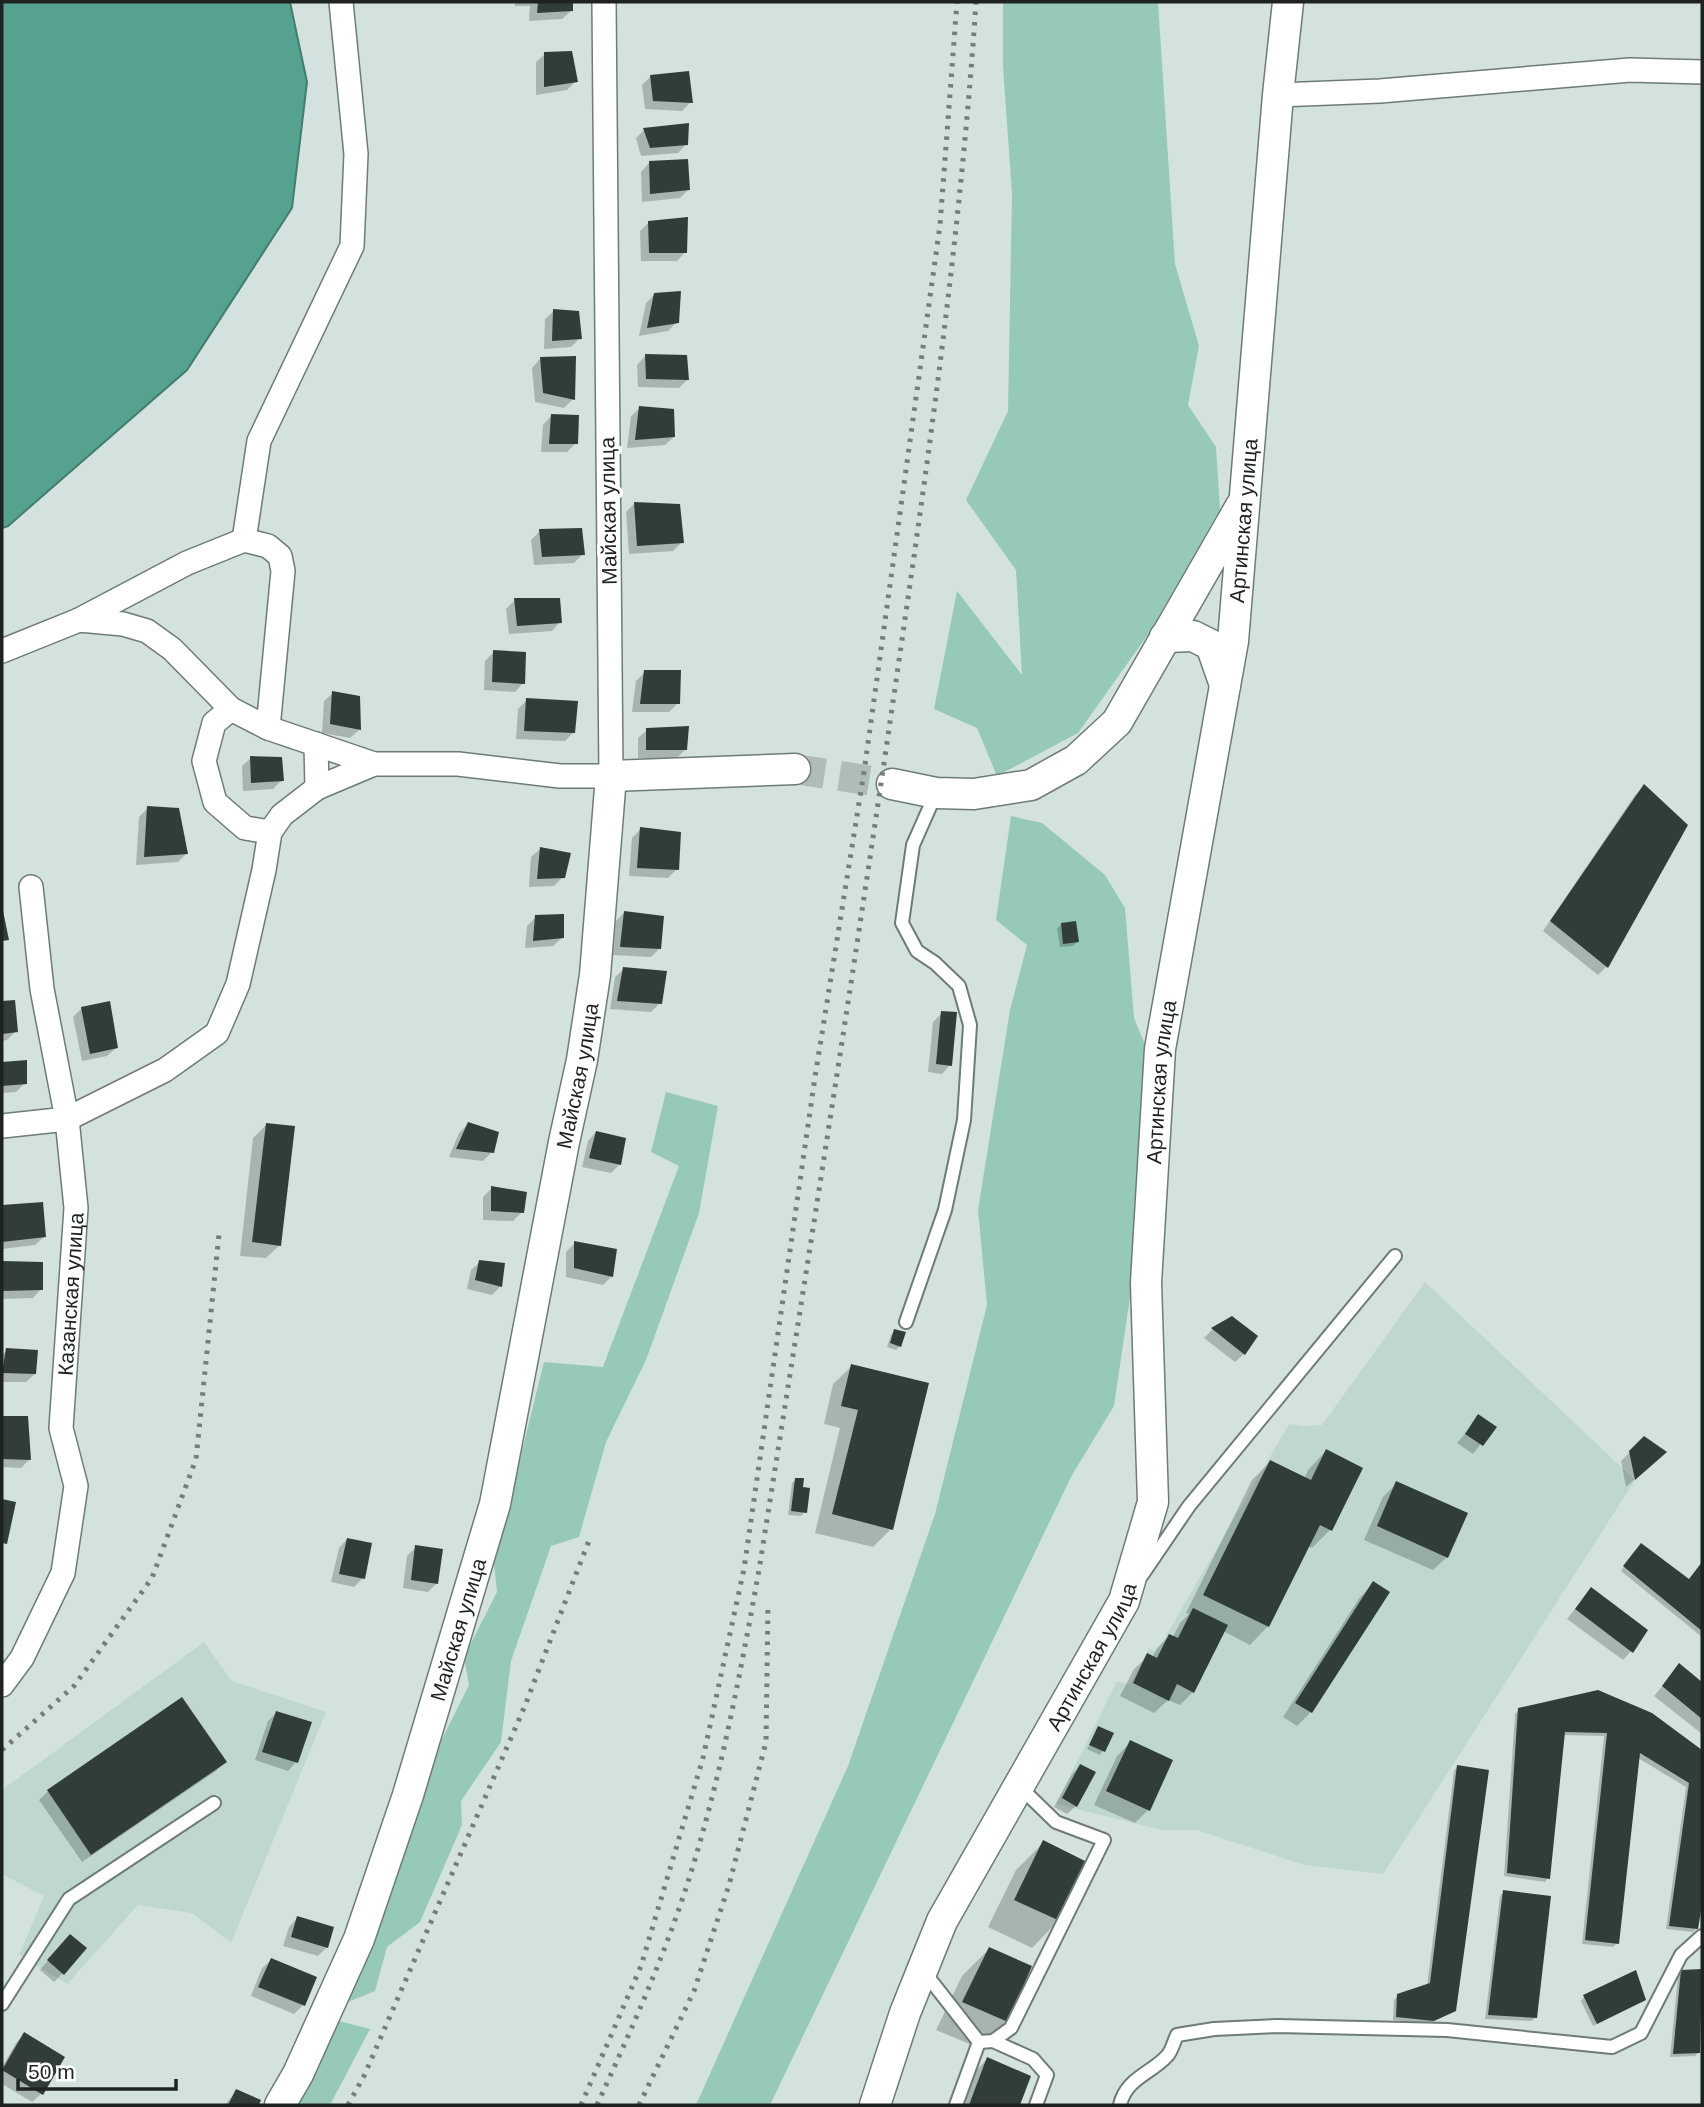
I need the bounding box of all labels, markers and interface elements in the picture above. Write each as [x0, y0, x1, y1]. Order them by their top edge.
street label: Майская улица [595, 437, 621, 585]
street label: Артинская улица [1225, 437, 1261, 604]
street label: Артинская улица [1142, 998, 1180, 1165]
street label: Майская улица [551, 1001, 602, 1151]
street label: Казанская улица [53, 1212, 87, 1376]
street label: Майская улица [425, 1555, 490, 1704]
street label: Артинская улица [1042, 1580, 1140, 1734]
scale bar [18, 2048, 175, 2092]
text: 50 m [28, 2060, 75, 2083]

